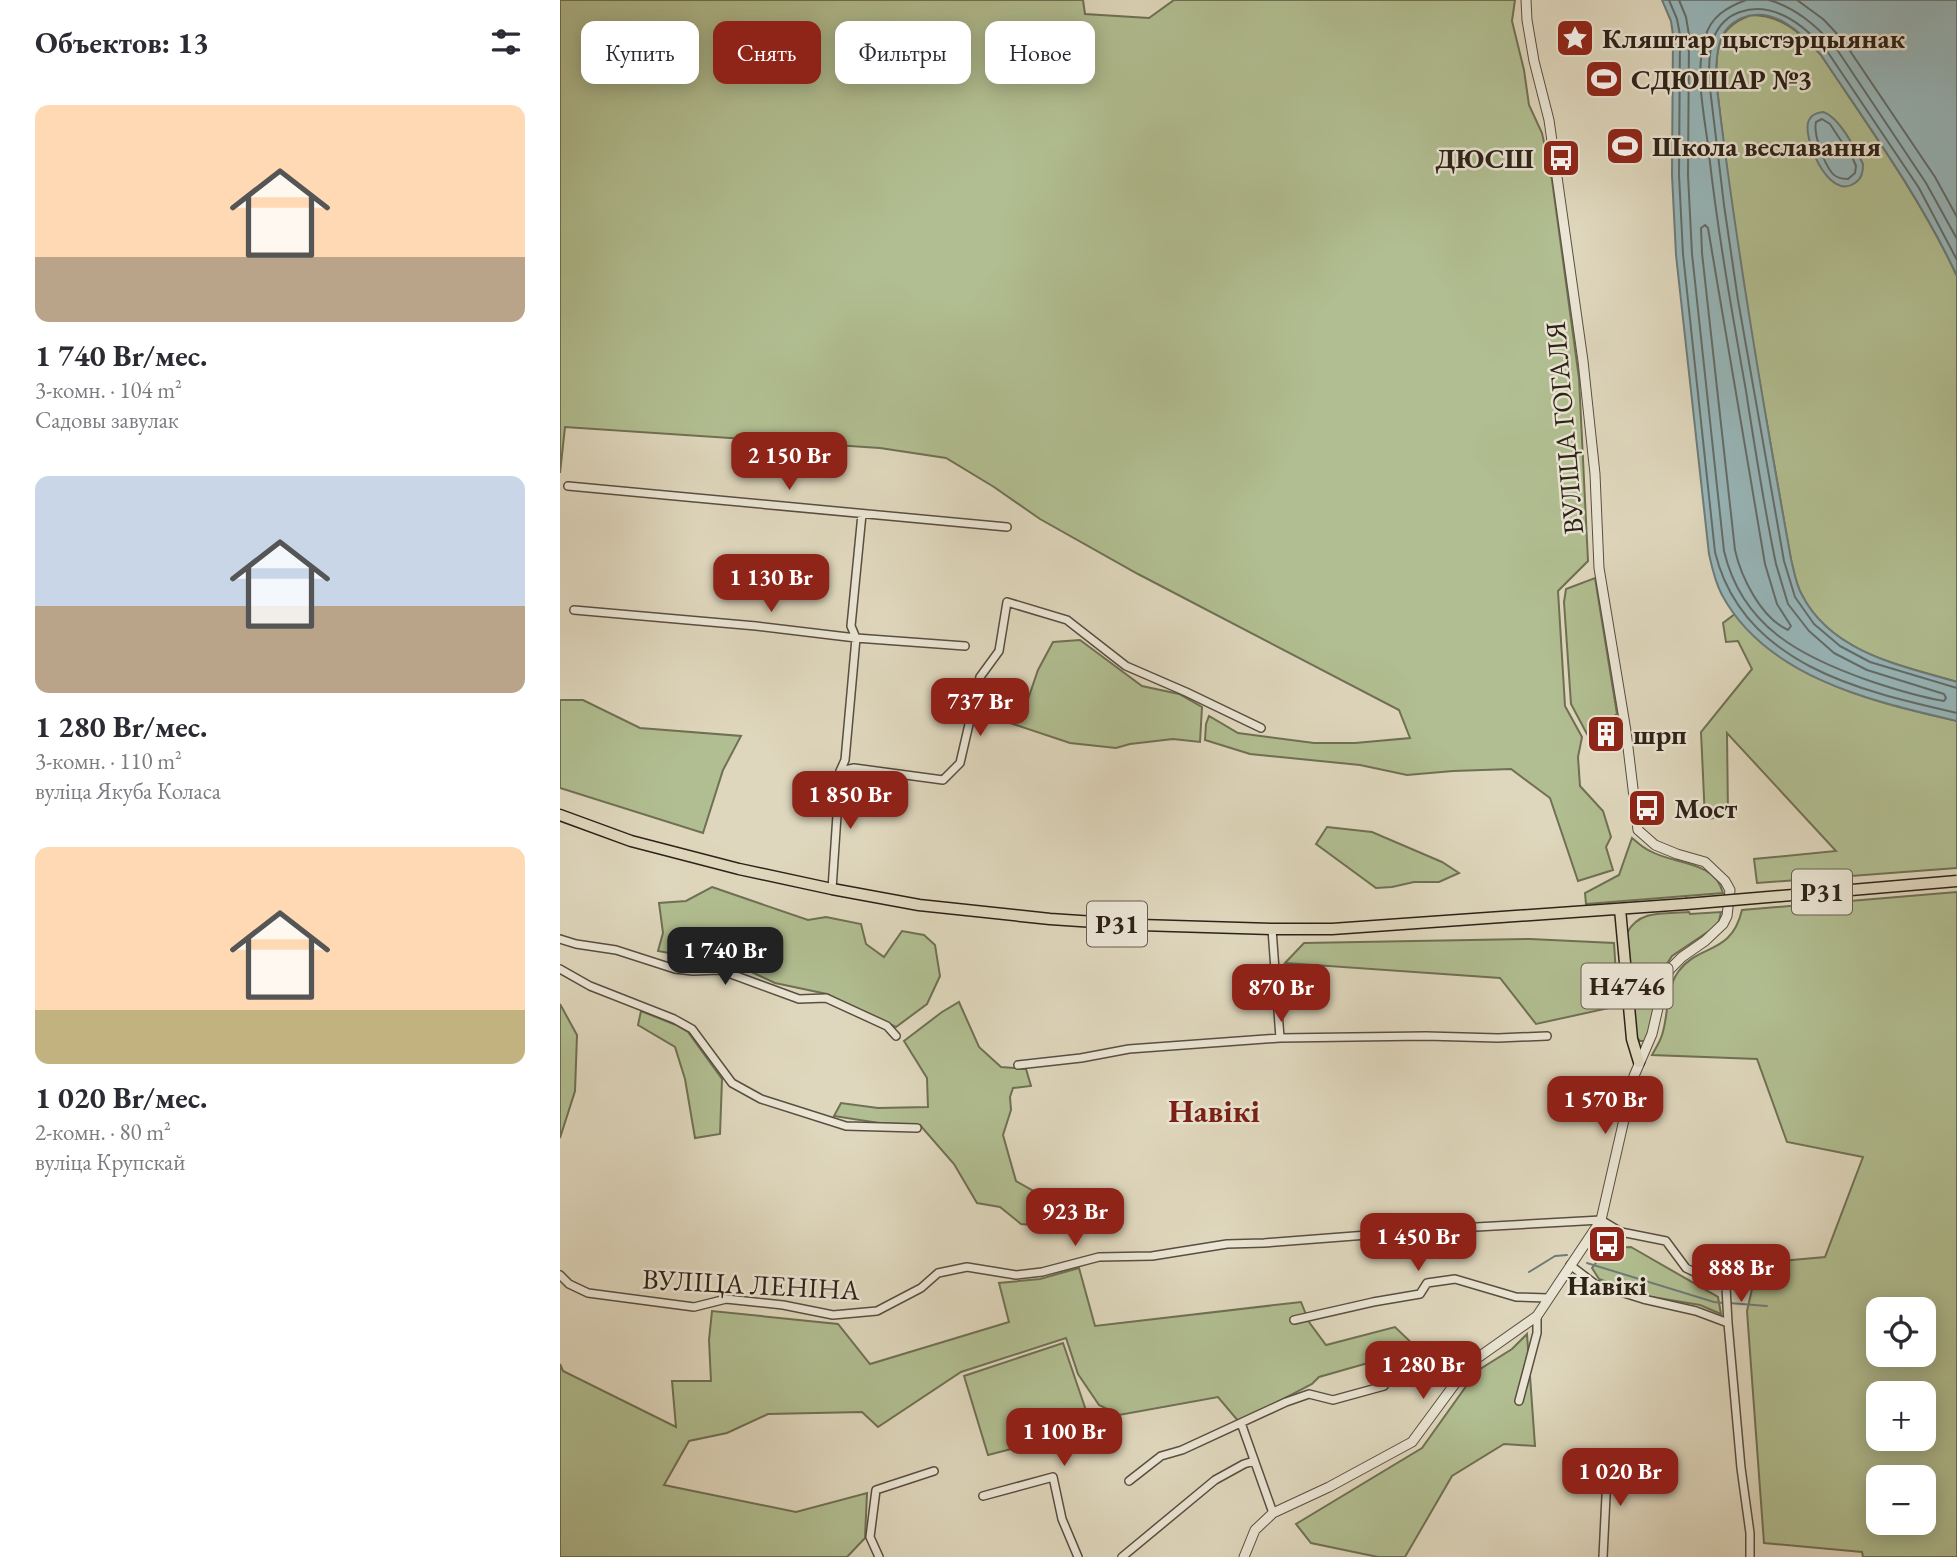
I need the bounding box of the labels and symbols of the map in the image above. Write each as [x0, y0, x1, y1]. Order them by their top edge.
place icon: Кляштар цыстэрцыянак [1554, 17, 1596, 59]
place label: Кляштар цыстэрцыянак [1602, 20, 1906, 56]
sports icon: СДЮШАР №3 [1583, 58, 1625, 100]
place label: СДЮШАР №3 [1631, 61, 1812, 97]
sports icon: Школа веславання [1604, 125, 1646, 167]
place label: Школа веславання [1652, 128, 1881, 164]
bus stop icon: ДЮСШ [1540, 137, 1582, 179]
place label: ДЮСШ [1435, 140, 1534, 176]
street label: ВУЛІЦА ГОГАЛЯ [1537, 320, 1591, 536]
pin: 2 150 Br [717, 433, 861, 492]
pin: 1 130 Br [699, 554, 843, 614]
pin: 737 Br [923, 678, 1037, 738]
building icon: шрп [1585, 713, 1627, 755]
place label: шрп [1633, 716, 1687, 752]
pin: 1 850 Br [778, 772, 922, 831]
bus stop icon: Мост [1626, 787, 1668, 829]
place label: Мост [1674, 790, 1738, 826]
road number: Р31 [1792, 870, 1852, 914]
road number: Р31 [1087, 902, 1147, 946]
pin: 1 740 Br [653, 928, 797, 987]
pin: 870 Br [1224, 964, 1338, 1024]
road number: Н4746 [1581, 964, 1672, 1009]
pin: 1 570 Br [1533, 1076, 1677, 1136]
district label: Навікі [1168, 1090, 1260, 1132]
pin: 923 Br [1018, 1188, 1132, 1248]
pin: 1 450 Br [1346, 1214, 1490, 1273]
bus stop icon: Навікі [1586, 1223, 1628, 1265]
pin: 888 Br [1684, 1244, 1798, 1304]
street label: ВУЛІЦА ЛЕНІНА [641, 1260, 861, 1308]
place label: Навікі [1567, 1267, 1647, 1303]
pin: 1 280 Br [1351, 1342, 1495, 1401]
pin: 1 100 Br [992, 1408, 1136, 1468]
pin: 1 020 Br [1548, 1448, 1692, 1508]

